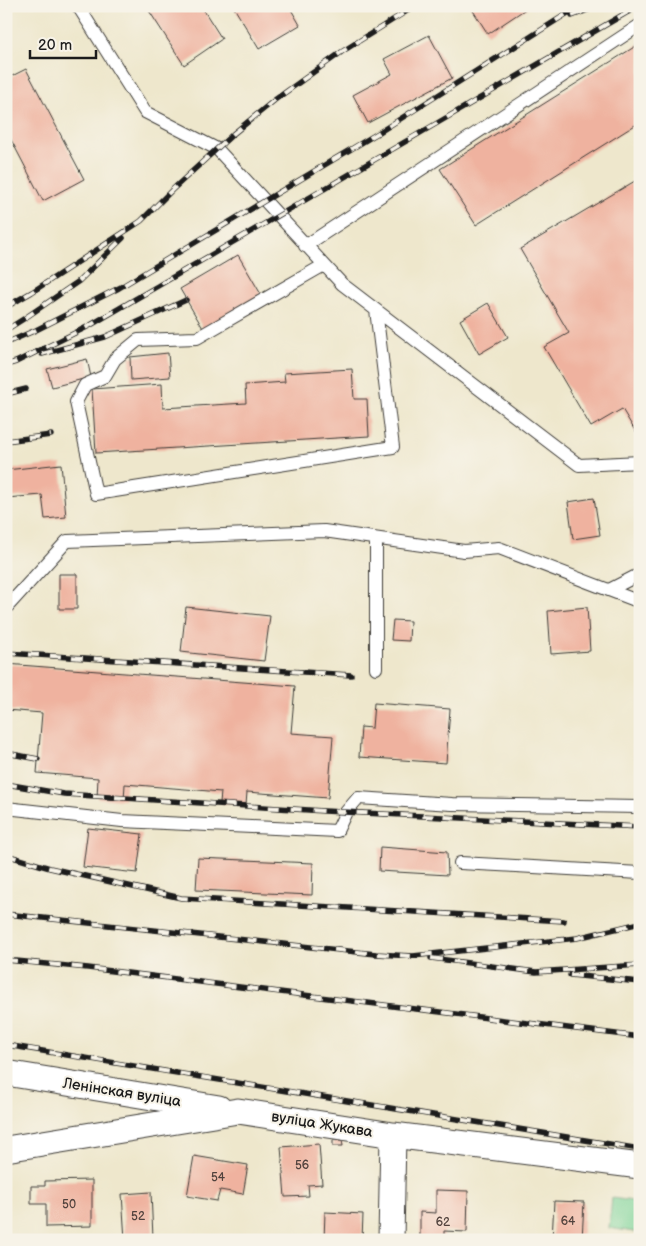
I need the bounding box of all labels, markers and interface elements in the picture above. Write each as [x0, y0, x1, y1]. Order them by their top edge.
scale bar [30, 28, 96, 60]
text: 20 m [38, 36, 72, 55]
street label: Ленінская вуліца [60, 1074, 183, 1111]
street label: вуліца Жукава [270, 1107, 374, 1142]
house number: 56 [295, 1158, 309, 1173]
house number: 54 [211, 1170, 226, 1185]
house number: 50 [62, 1197, 76, 1212]
house number: 52 [131, 1209, 145, 1224]
house number: 64 [561, 1214, 576, 1229]
house number: 62 [436, 1215, 450, 1230]

